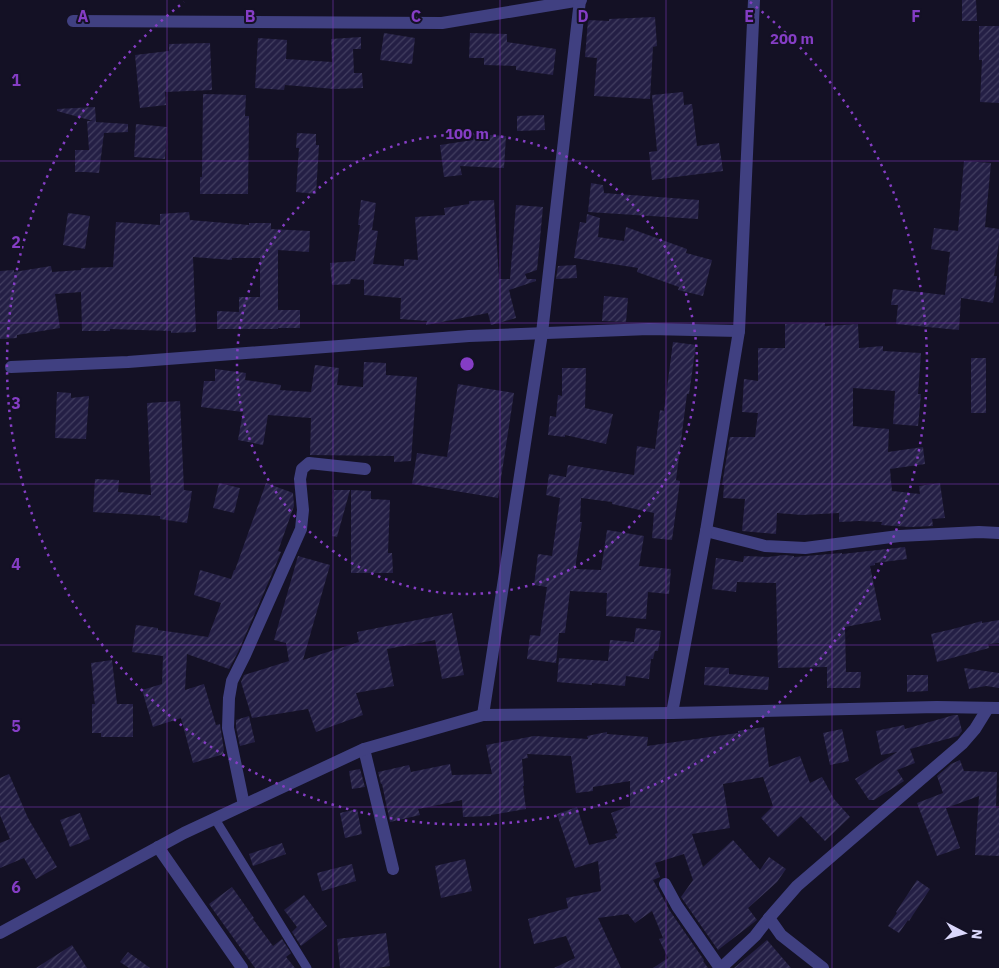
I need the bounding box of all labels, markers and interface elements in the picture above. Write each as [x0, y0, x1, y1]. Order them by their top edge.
text: A [78, 6, 89, 26]
text: B [245, 6, 256, 26]
text: C [411, 6, 421, 26]
text: D [577, 6, 589, 26]
text: E [744, 6, 754, 26]
text: F [911, 6, 921, 26]
text: 200 m [770, 29, 814, 48]
text: 1 [11, 70, 21, 90]
text: 100 m [445, 124, 489, 143]
text: 2 [11, 232, 21, 252]
centre of rings [458, 355, 476, 373]
text: 3 [11, 393, 21, 413]
text: 4 [11, 554, 21, 574]
text: 5 [11, 716, 21, 736]
text: 6 [11, 877, 21, 897]
north arrow [939, 908, 989, 958]
text: N [967, 928, 986, 940]

